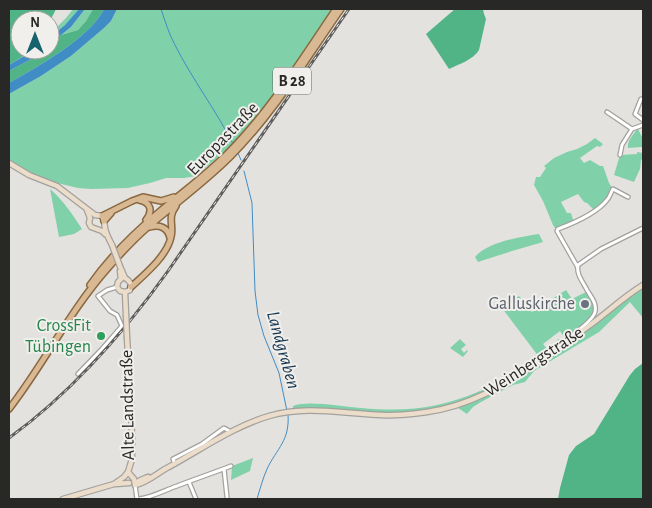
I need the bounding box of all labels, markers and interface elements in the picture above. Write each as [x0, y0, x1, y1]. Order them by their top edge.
north arrow [10, 10, 60, 60]
text: N [30, 16, 40, 30]
road number: B 28 [273, 68, 311, 94]
street label: Europastraße [184, 99, 262, 179]
place label: Galluskirche [488, 295, 575, 313]
marker: Galluskirche [579, 298, 591, 310]
water label: Landgraben [263, 309, 303, 391]
place label: CrossFit Tübingen [25, 317, 91, 356]
street label: Weinbergstraße [481, 323, 587, 401]
marker: CrossFit Tübingen [95, 330, 107, 342]
street label: Alte Landstraße [118, 350, 138, 460]

